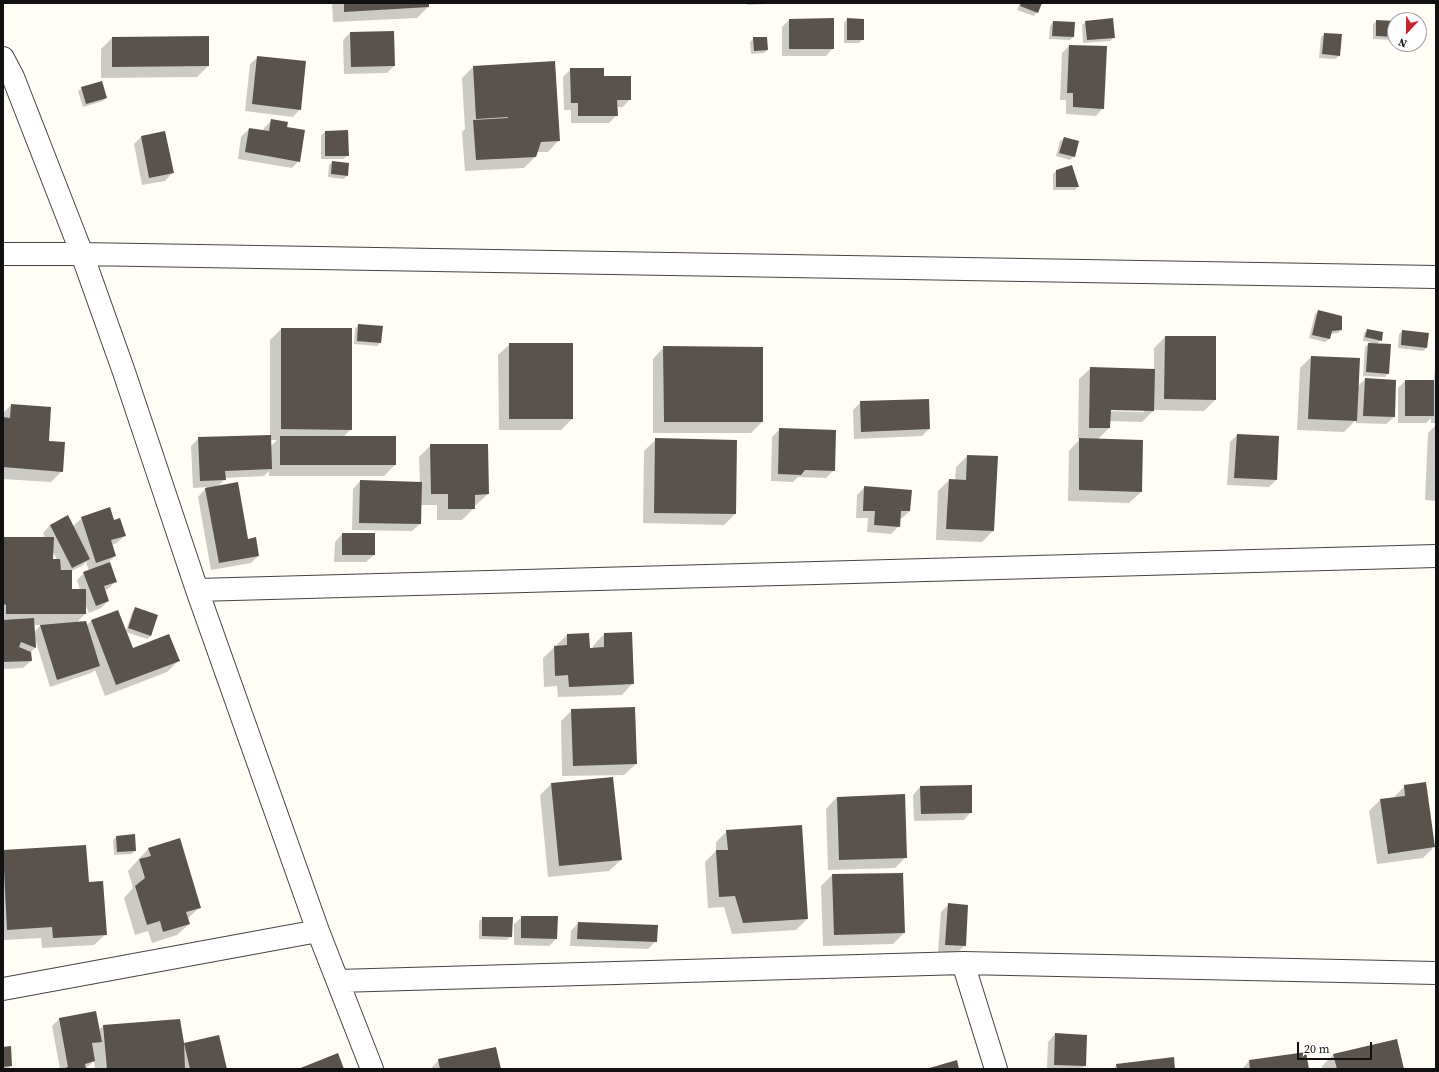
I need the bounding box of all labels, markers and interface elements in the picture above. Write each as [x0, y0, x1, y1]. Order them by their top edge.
north arrow [1387, 12, 1427, 52]
text: N [1396, 34, 1409, 51]
scale bar [1299, 1034, 1374, 1060]
text: 20 m [1304, 1041, 1330, 1057]

